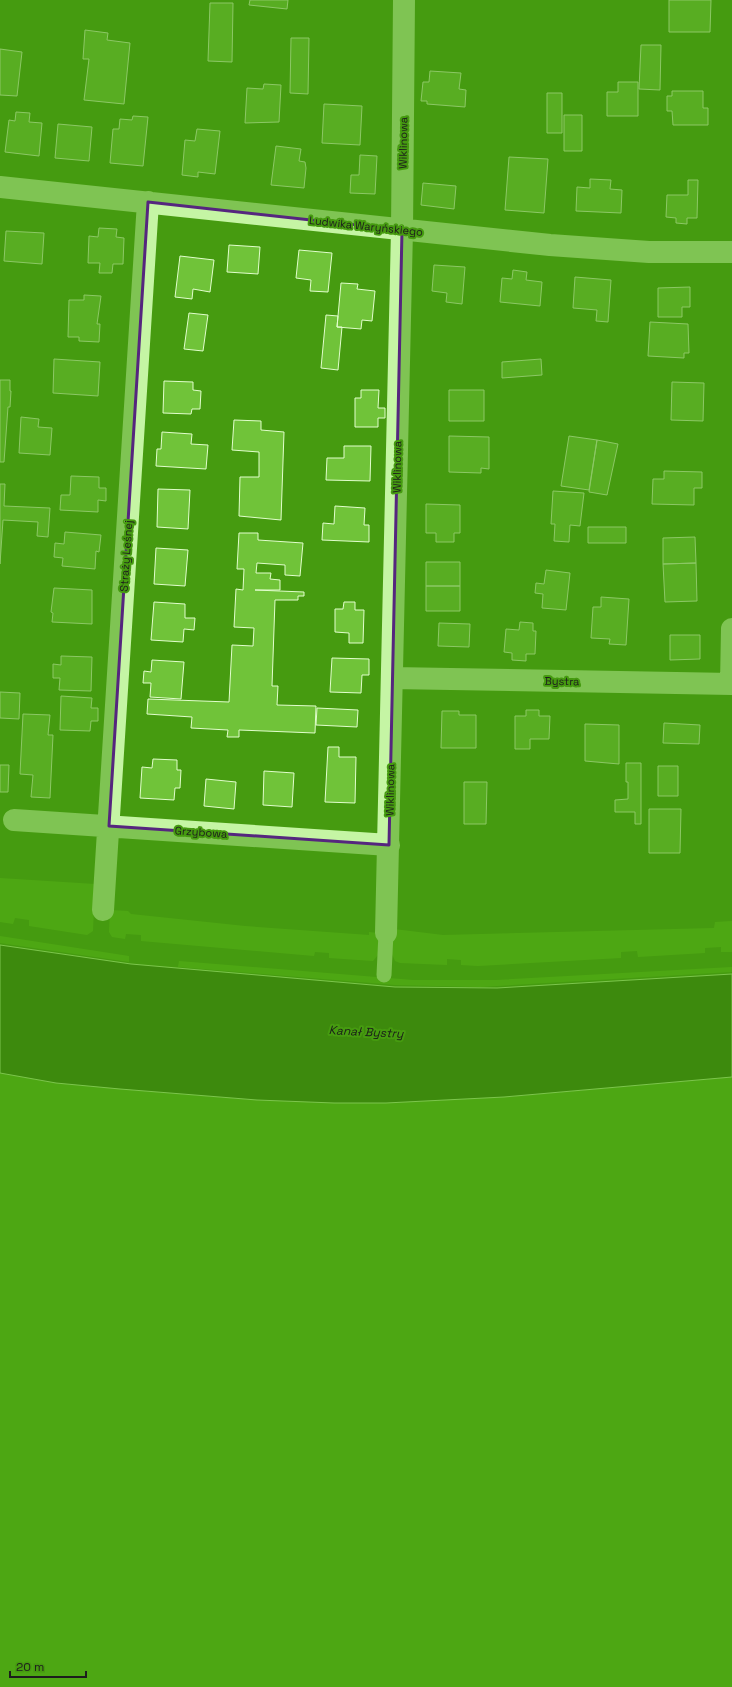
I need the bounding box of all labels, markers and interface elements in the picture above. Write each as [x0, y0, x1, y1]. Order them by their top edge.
street label: Wiklinowa [396, 116, 410, 169]
street label: Ludwika Waryńskiego [308, 213, 424, 239]
street label: Wiklinowa [390, 440, 404, 493]
street label: Straży Leśnej [117, 520, 136, 592]
street label: Bystra [544, 674, 580, 688]
street label: Wiklinowa [383, 763, 397, 816]
street label: Grzybowa [174, 823, 228, 841]
water label: Kanał Bystry [328, 1022, 404, 1042]
scale bar [10, 1653, 86, 1679]
text: 20 m [16, 1659, 44, 1675]

